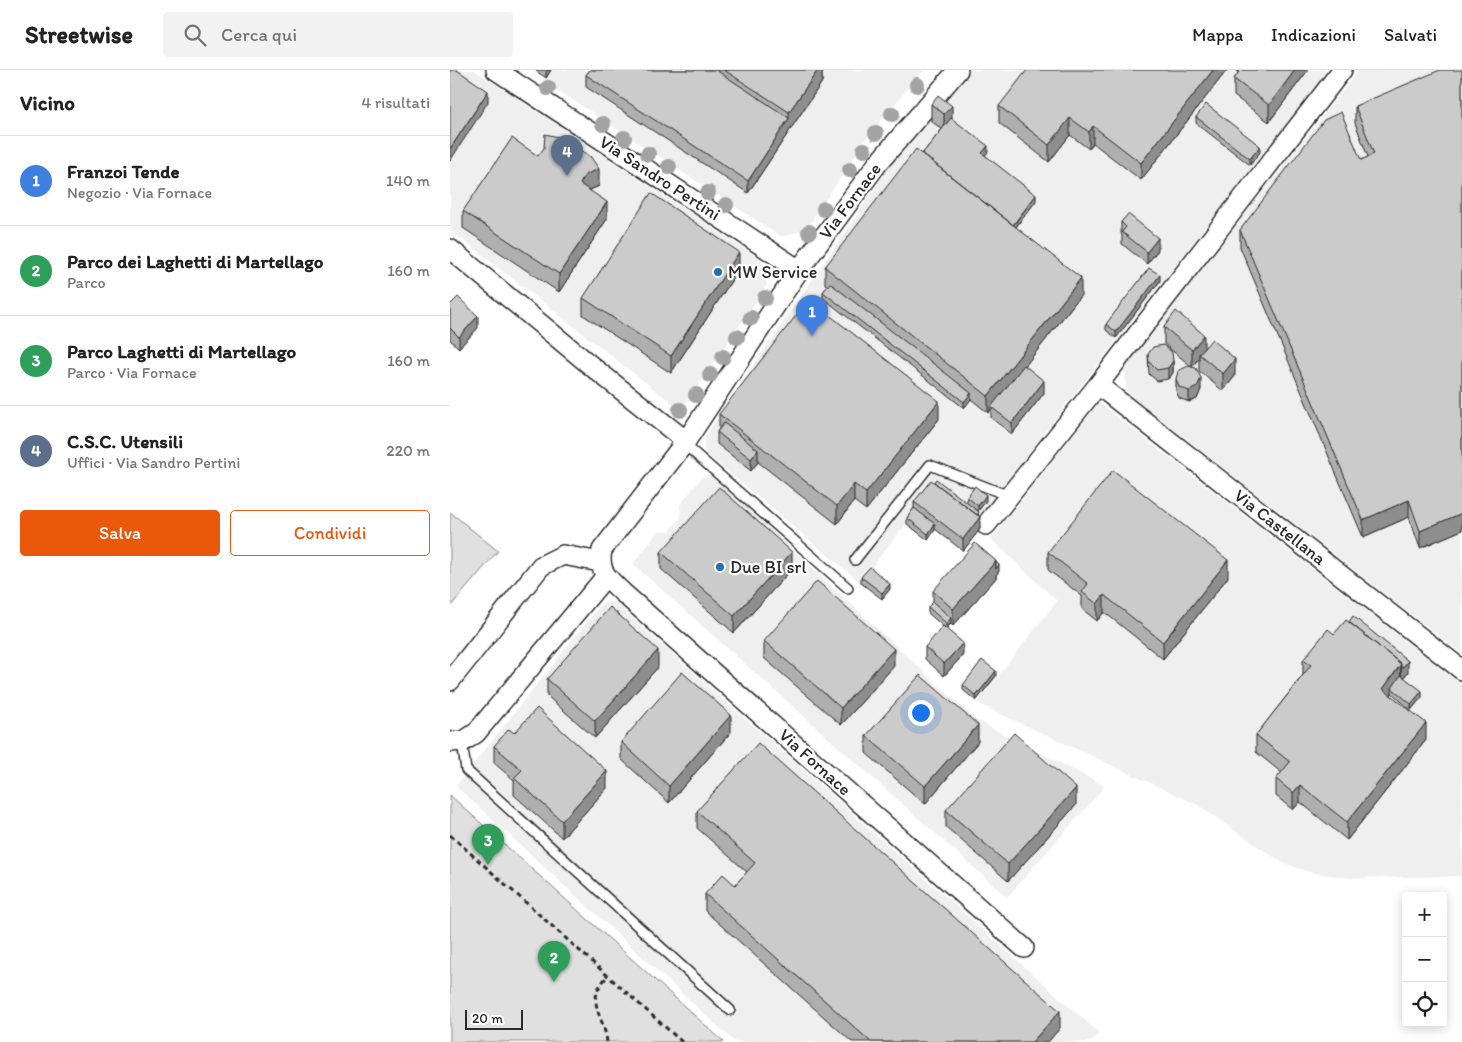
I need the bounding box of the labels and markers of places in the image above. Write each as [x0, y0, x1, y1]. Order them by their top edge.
pin: 4 [551, 135, 583, 176]
place label: MW Service [728, 261, 818, 283]
marker: MW Service [712, 266, 724, 278]
pin: 1 [796, 295, 828, 336]
place label: Due BI srl [730, 556, 807, 578]
marker: Due BI srl [714, 561, 726, 573]
pin: 3 [472, 824, 504, 865]
pin: 2 [538, 941, 570, 982]

